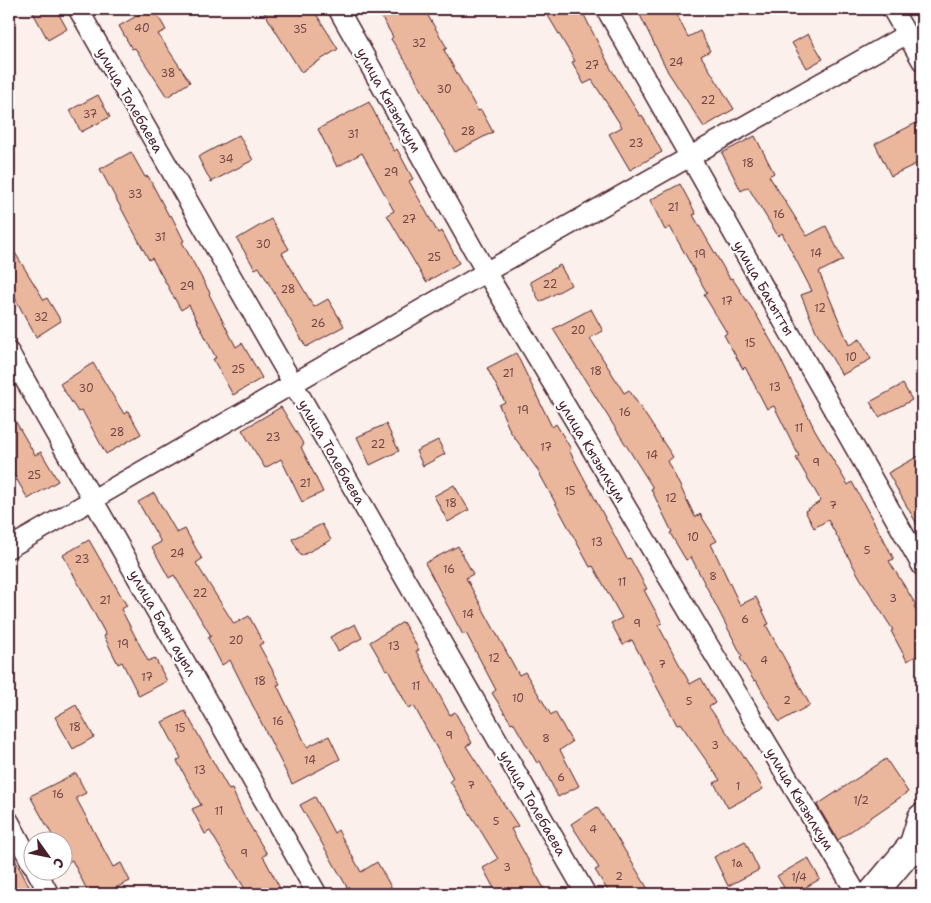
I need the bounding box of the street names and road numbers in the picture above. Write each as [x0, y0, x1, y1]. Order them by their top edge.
street label: улица Толебаева [92, 44, 168, 156]
street label: улица Кызылкум [353, 44, 425, 156]
street label: улица Бакытты [729, 237, 799, 339]
street label: улица Толебаева [294, 396, 370, 508]
street label: улица Кызылкум [554, 396, 630, 506]
street label: улица Баян ауыл [125, 567, 201, 680]
street label: улица Кызылкум [762, 744, 838, 854]
street label: улица Толебаева [495, 747, 571, 859]

